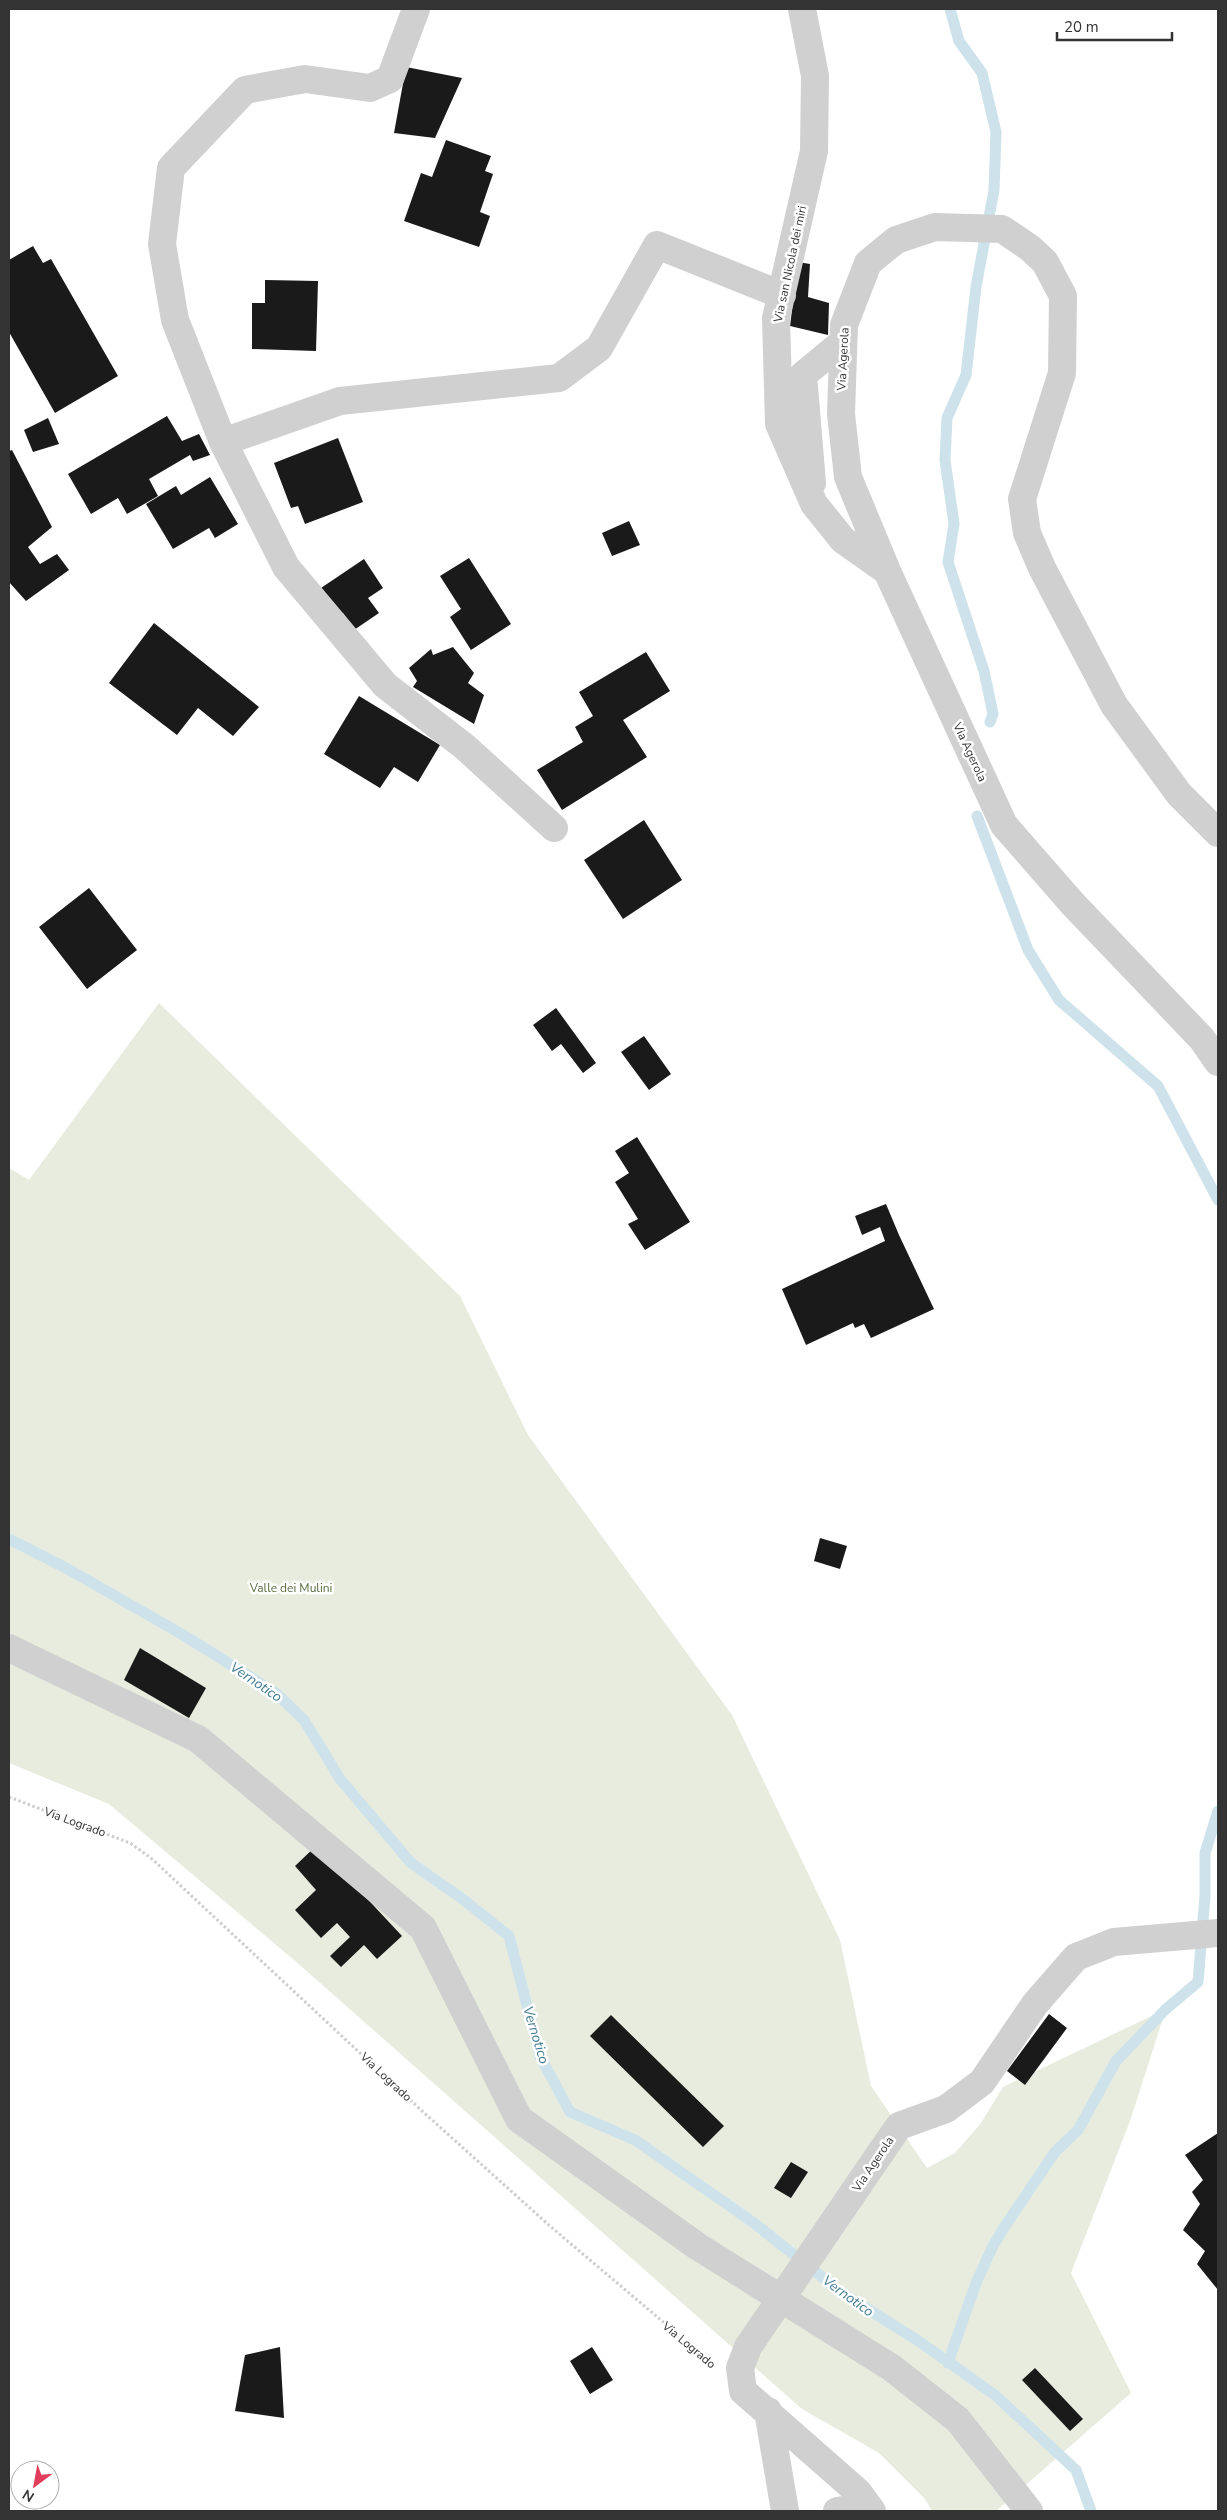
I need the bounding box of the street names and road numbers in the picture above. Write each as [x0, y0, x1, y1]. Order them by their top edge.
street label: Via san Nicola dei miri [770, 204, 810, 325]
street label: Via Agerola [833, 327, 853, 392]
street label: Via Agerola [949, 719, 991, 784]
street label: Via Logrado [41, 1803, 109, 1841]
street label: Via Logrado [356, 2048, 415, 2105]
street label: Via Agerola [848, 2133, 897, 2196]
street label: Via Logrado [658, 2317, 719, 2372]

